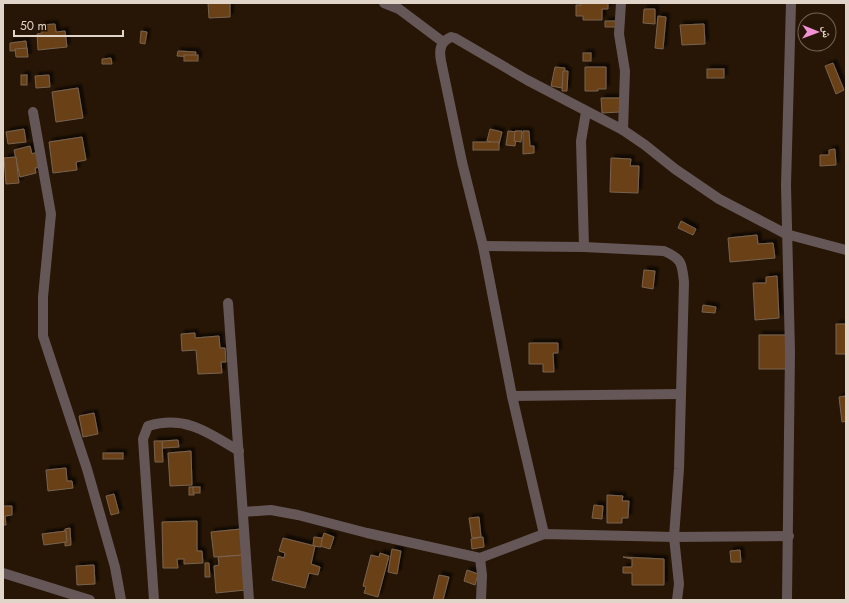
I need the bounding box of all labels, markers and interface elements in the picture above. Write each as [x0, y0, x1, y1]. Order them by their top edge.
scale bar [14, 12, 123, 38]
north arrow [797, 12, 837, 52]
text: 50 m [20, 17, 47, 35]
text: ش [819, 26, 835, 38]

